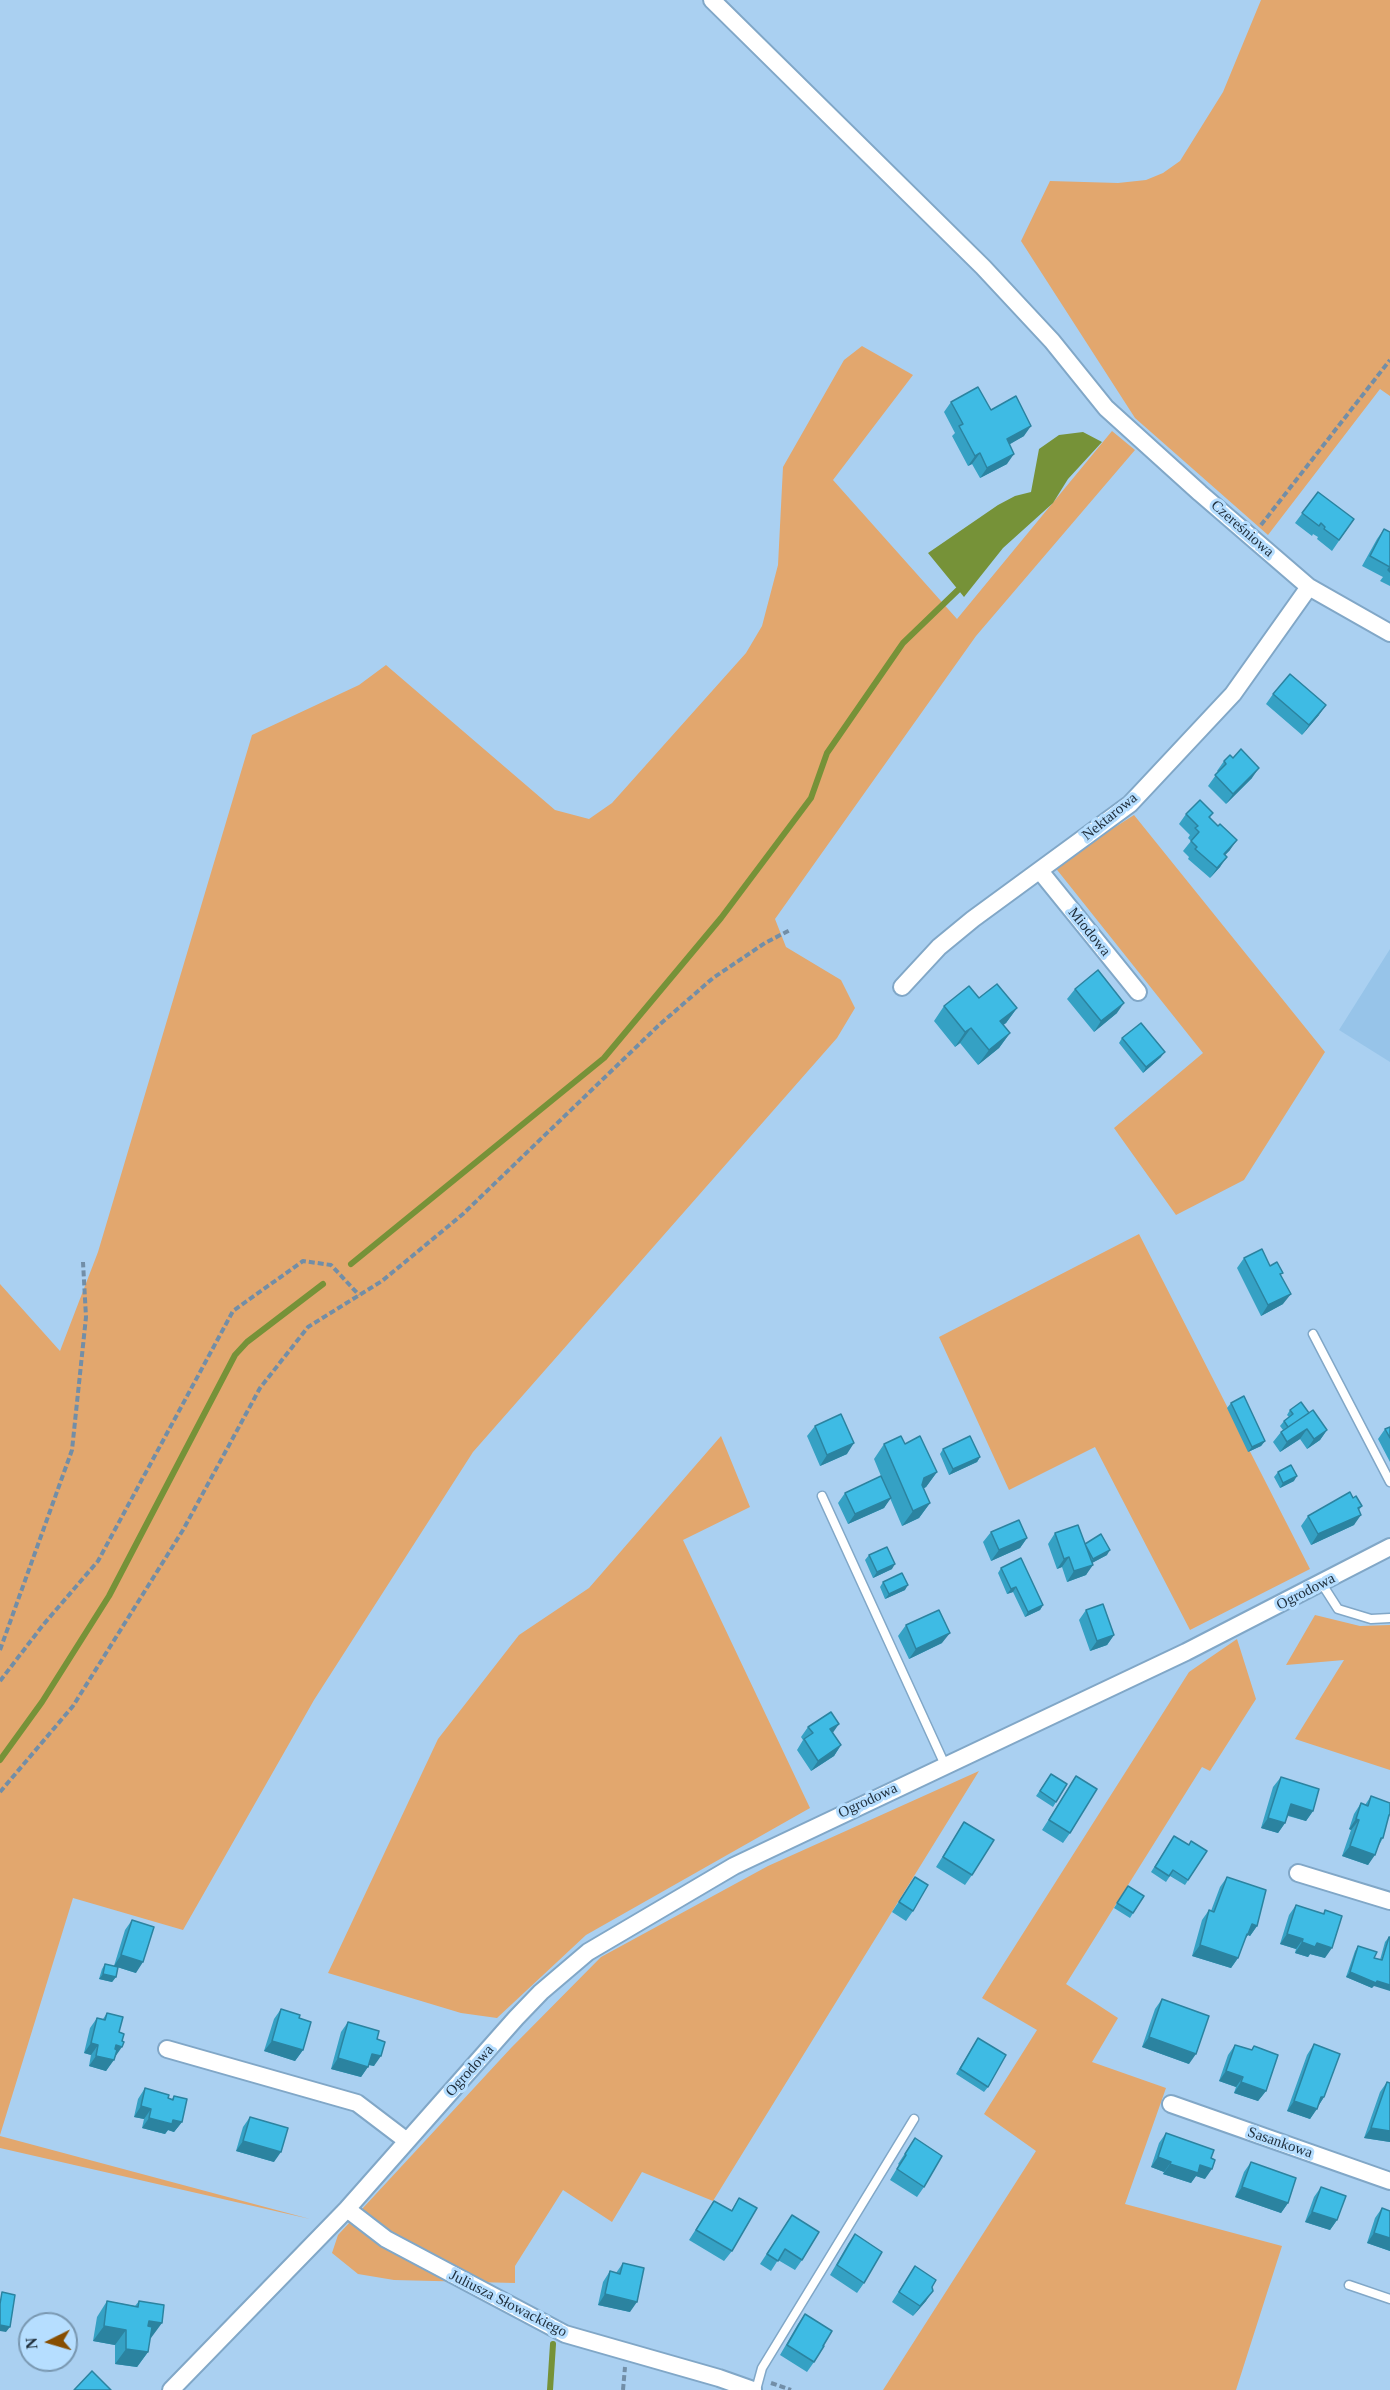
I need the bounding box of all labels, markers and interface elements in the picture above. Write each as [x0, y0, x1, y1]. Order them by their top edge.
street label: Czereśniowa [1207, 497, 1277, 561]
street label: Nektarowa [1079, 789, 1141, 845]
street label: Miodowa [1064, 904, 1114, 960]
street label: Ogrodowa [1274, 1570, 1338, 1614]
street label: Ogrodowa [836, 1779, 900, 1823]
street label: Ogrodowa [442, 2041, 498, 2101]
street label: Sasankowa [1245, 2124, 1315, 2162]
street label: Juliusza Słowackiego [446, 2267, 570, 2341]
north arrow [18, 2312, 78, 2372]
text: N [23, 2337, 41, 2350]

